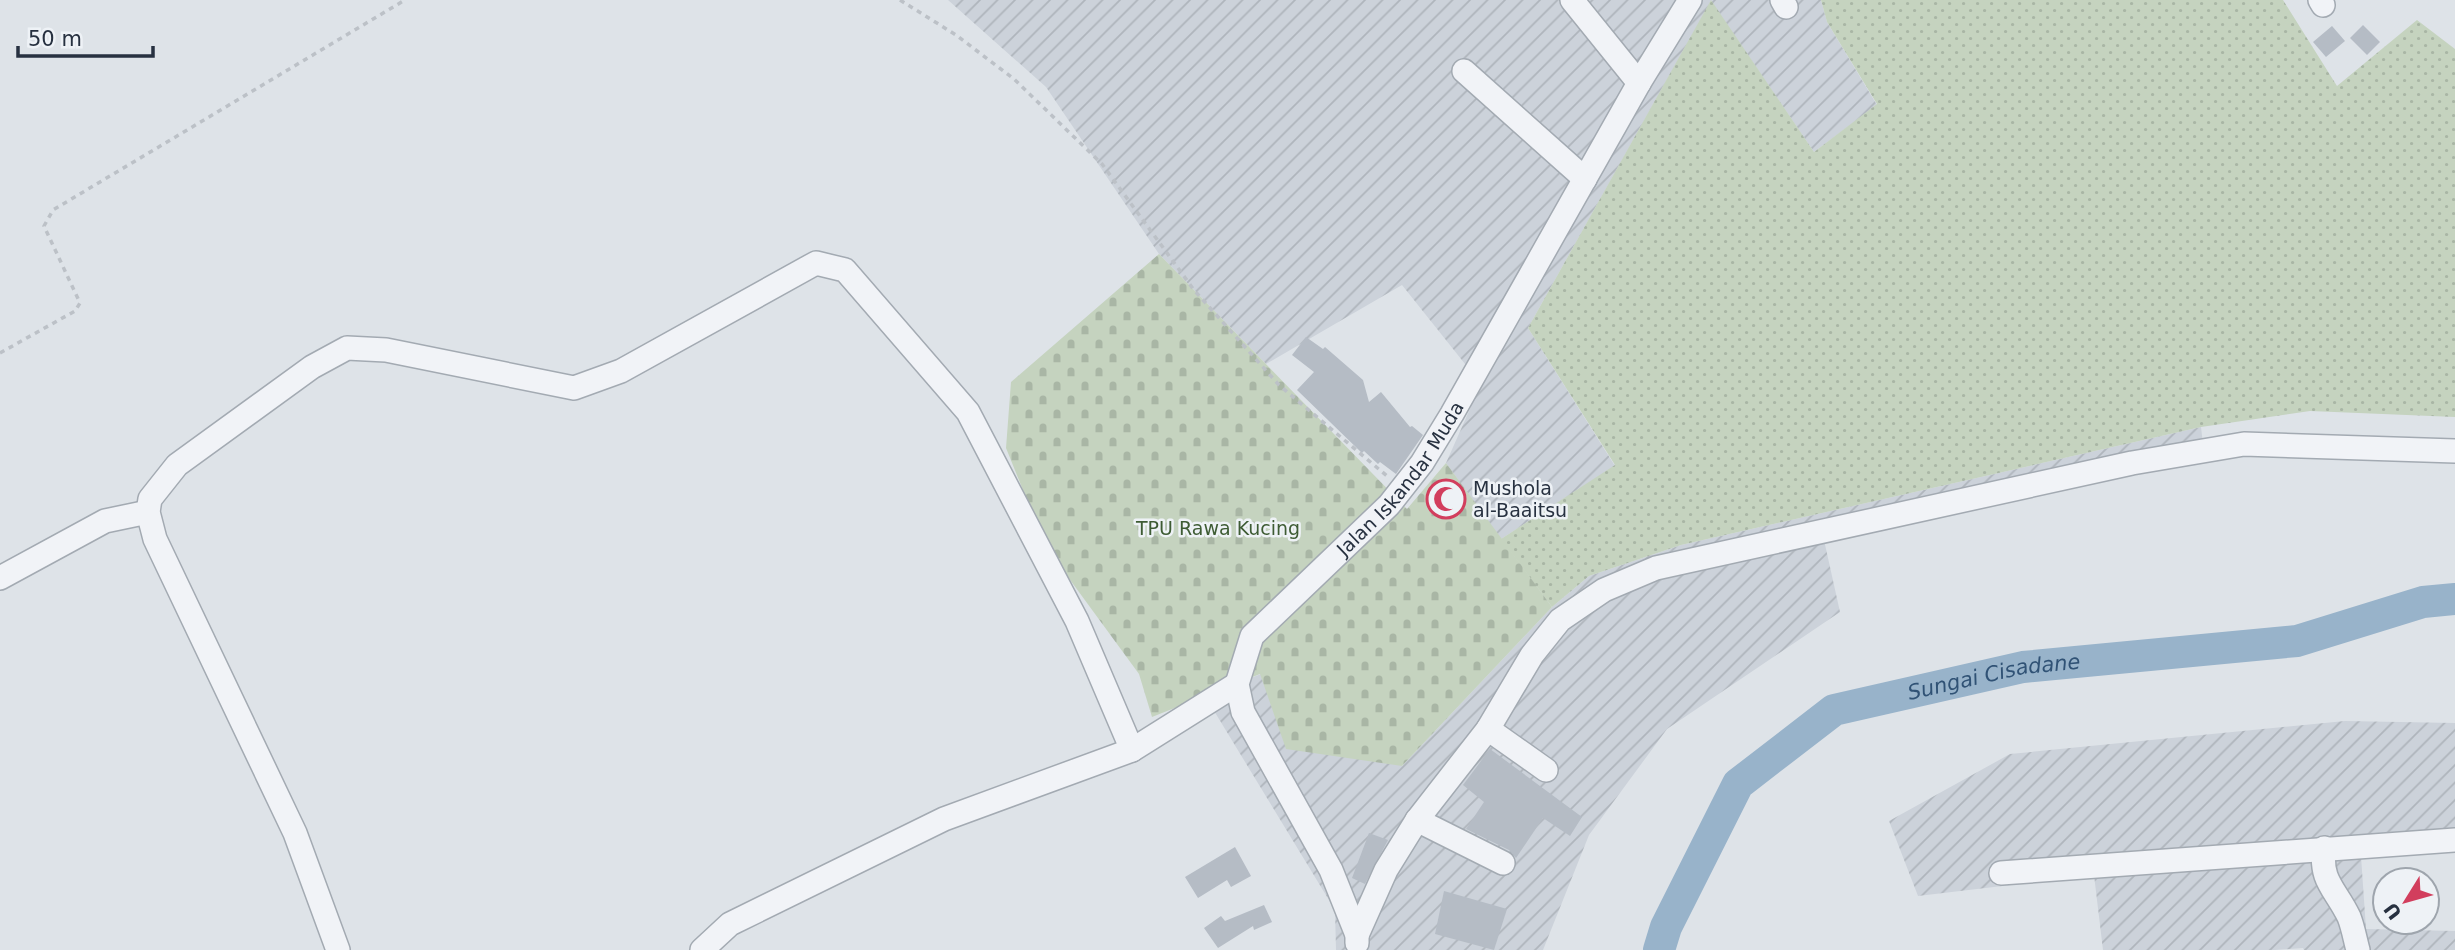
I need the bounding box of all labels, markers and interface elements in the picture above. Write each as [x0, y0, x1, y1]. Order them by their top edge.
scale bar [18, 14, 152, 58]
text: 50 m [28, 27, 82, 51]
street label: Jalan Iskandar Muda [1331, 397, 1468, 561]
place label: Mushola al-Baaitsu [1473, 477, 1567, 521]
mosque icon: Mushola al-Baaitsu [1425, 478, 1467, 520]
park label: TPU Rawa Kucing [1135, 517, 1300, 539]
water label: Sungai Cisadane [1905, 650, 2081, 705]
north arrow [2371, 866, 2441, 936]
text: U [2379, 898, 2406, 924]

